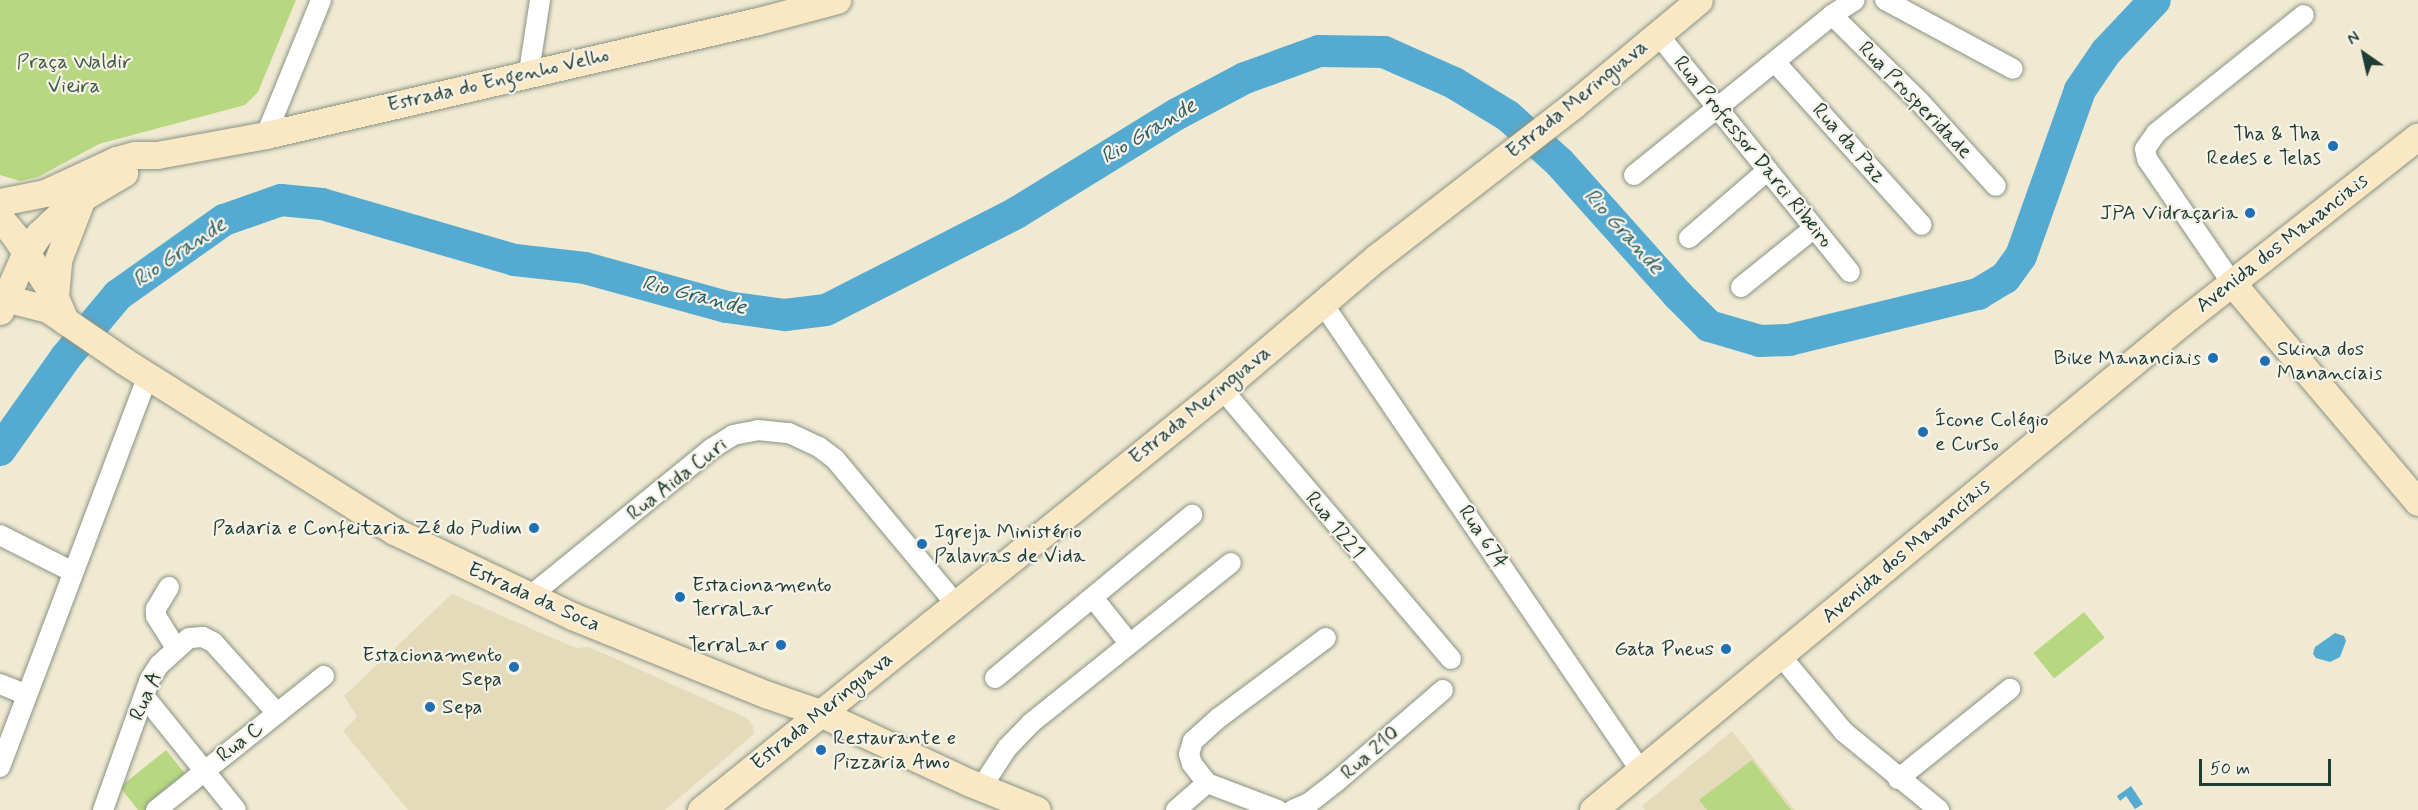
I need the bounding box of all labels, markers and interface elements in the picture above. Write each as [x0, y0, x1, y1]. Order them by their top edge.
north arrow [2334, 24, 2394, 84]
text: N [2343, 27, 2364, 50]
street label: Estrada Meringuava [1498, 31, 1656, 167]
street label: Rua Prosperidade [1853, 36, 1977, 164]
street label: Estrada do Engenho Velho [385, 42, 611, 118]
park label: Praça Waldir Vieira [15, 49, 133, 99]
street label: Rua Professor Darci Ribeiro [1668, 52, 1838, 252]
water label: Rio Grande [1097, 94, 1201, 170]
street label: Rua da Paz [1807, 99, 1891, 187]
place label: Tha & Tha Redes e Telas [2206, 121, 2321, 171]
marker: Tha & Tha Redes e Telas [2326, 139, 2340, 153]
street label: Avenida dos Mananciais [2189, 167, 2375, 319]
water label: Rio Grande [1578, 184, 1668, 280]
place label: JPA Vidraçaria [2103, 200, 2238, 226]
marker: JPA Vidraçaria [2243, 206, 2257, 220]
water label: Rio Grande [129, 213, 231, 293]
water label: Rio Grande [640, 271, 748, 321]
place label: Skina dos Mananciais [2277, 336, 2383, 386]
street label: Estrada Meringuava [1121, 337, 1279, 473]
place label: Bike Mananciais [2050, 345, 2201, 371]
marker: Bike Mananciais [2206, 351, 2220, 365]
marker: Skina dos Mananciais [2258, 354, 2272, 368]
place label: Ícone Colégio e Curso [1935, 407, 2051, 457]
marker: Ícone Colégio e Curso [1916, 425, 1930, 439]
street label: Rua Aida Curi [621, 431, 733, 527]
street label: Avenida dos Mananciais [1815, 472, 1997, 630]
street label: Rua 1221 [1300, 486, 1370, 564]
street label: Rua 674 [1453, 500, 1513, 574]
place label: Padaria e Confeitaria Zé do Pudim [202, 515, 522, 541]
place label: Igreja Ministério Palavras de Vida [934, 519, 1082, 569]
marker: Padaria e Confeitaria Zé do Pudim [527, 521, 541, 535]
marker: Igreja Ministério Palavras de Vida [915, 537, 929, 551]
street label: Estrada da Soca [465, 557, 603, 637]
place label: Estacionamento TerraLar [692, 572, 832, 622]
marker: Estacionamento TerraLar [673, 590, 687, 604]
place label: TerraLar [688, 632, 769, 658]
place label: Gata Pneus [1617, 636, 1714, 662]
marker: TerraLar [774, 638, 788, 652]
place label: Estacionamento Sepa [362, 642, 502, 692]
marker: Gata Pneus [1719, 642, 1733, 656]
street label: Estrada Meringuava [743, 643, 901, 779]
marker: Estacionamento Sepa [507, 660, 521, 674]
street label: Rua A [124, 667, 168, 725]
place label: Sepa [442, 694, 483, 720]
marker: Sepa [423, 700, 437, 714]
street label: Rua C [212, 716, 268, 768]
street label: Rua 210 [1335, 721, 1405, 785]
place label: Restaurante e Pizzaria Amo [833, 725, 957, 775]
marker: Restaurante e Pizzaria Amo [814, 743, 828, 757]
scale bar [2202, 747, 2334, 785]
text: 50 m [2210, 757, 2250, 781]

